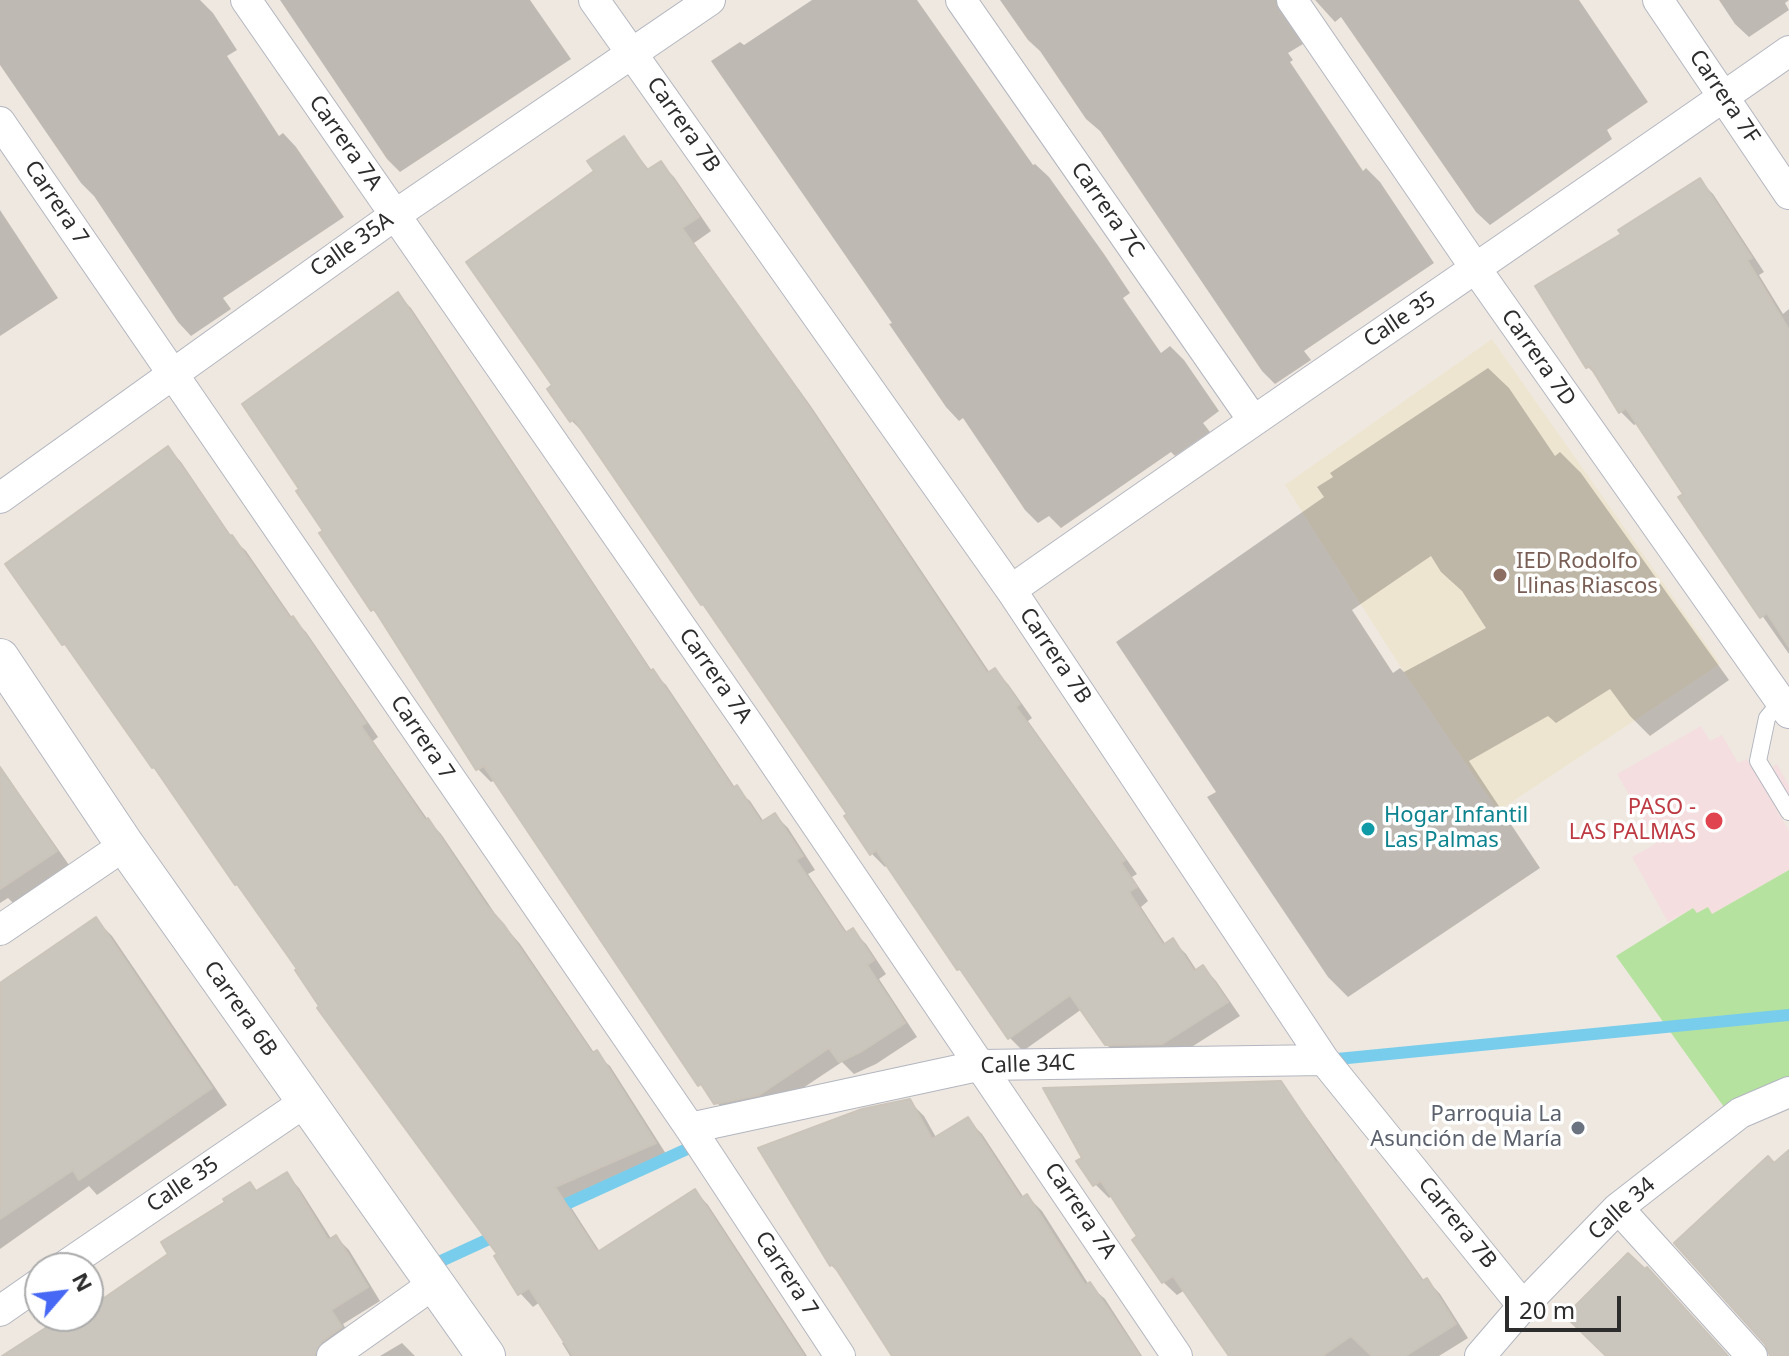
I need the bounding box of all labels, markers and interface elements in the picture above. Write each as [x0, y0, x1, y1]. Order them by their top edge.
street label: Carrera 7F [1683, 45, 1765, 149]
street label: Carrera 7B [641, 72, 725, 178]
street label: Carrera 7A [303, 90, 387, 196]
street label: Carrera 7 [18, 156, 94, 250]
street label: Carrera 7C [1065, 158, 1149, 262]
street label: Calle 35A [306, 207, 398, 283]
street label: Calle 35 [1359, 286, 1441, 354]
street label: Carrera 7D [1495, 305, 1581, 411]
place label: IED Rodolfo Llinas Riascos [1516, 549, 1658, 600]
marker: IED Rodolfo Llinas Riascos [1491, 566, 1509, 584]
street label: Carrera 7B [1013, 603, 1097, 709]
street label: Carrera 7A [673, 623, 757, 729]
street label: Carrera 7 [384, 691, 460, 785]
place label: PASO - LAS PALMAS [1569, 795, 1696, 846]
place label: Hogar Infantil Las Palmas [1384, 803, 1528, 854]
marker: PASO - LAS PALMAS [1703, 810, 1725, 832]
marker: Hogar Infantil Las Palmas [1359, 820, 1377, 838]
street label: Carrera 6B [198, 956, 282, 1062]
street label: Calle 34C [980, 1050, 1076, 1080]
place label: Parroquia La Asunción de María [1370, 1102, 1562, 1154]
marker: Parroquia La Asunción de María [1569, 1119, 1587, 1137]
street label: Calle 35 [142, 1151, 224, 1219]
street label: Carrera 7A [1038, 1158, 1122, 1264]
street label: Carrera 7B [1412, 1172, 1502, 1274]
street label: Calle 34 [1583, 1172, 1661, 1246]
street label: Carrera 7 [749, 1227, 823, 1321]
north arrow [24, 1252, 104, 1332]
text: N [66, 1267, 101, 1297]
scale bar [1509, 1280, 1625, 1330]
text: 20 m [1519, 1293, 1575, 1326]

